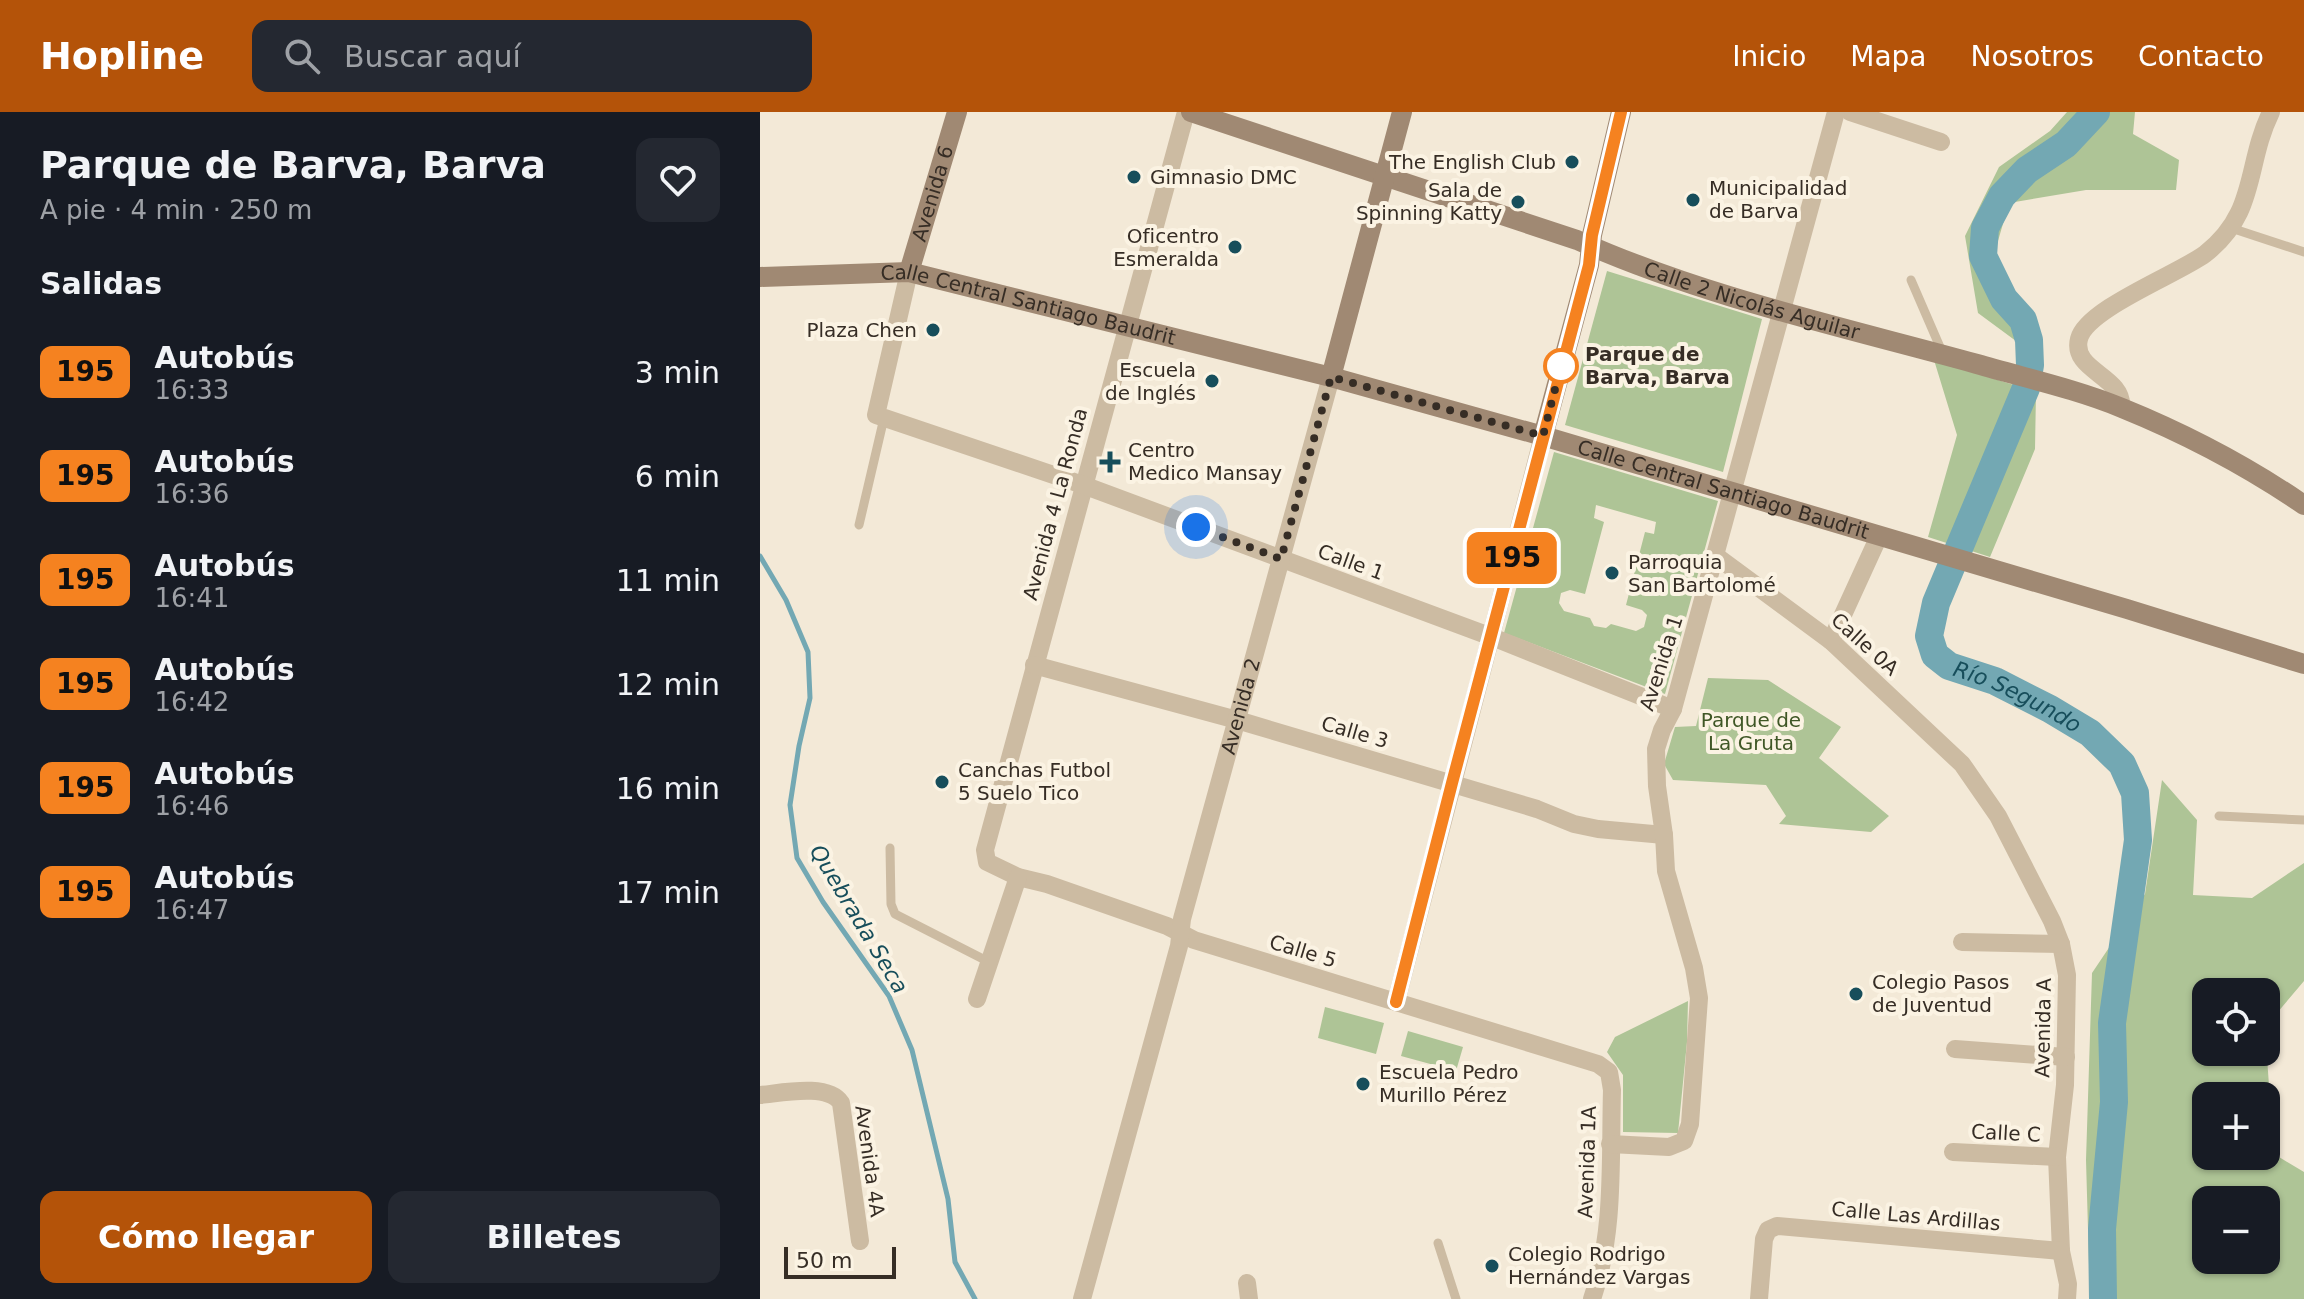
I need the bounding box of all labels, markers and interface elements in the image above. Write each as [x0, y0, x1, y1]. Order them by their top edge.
search box [252, 20, 812, 92]
text: Hopline [40, 34, 204, 78]
icon: search [280, 34, 324, 78]
text: Buscar aquí [344, 39, 521, 74]
text: Inicio [1732, 40, 1806, 73]
text: Mapa [1850, 40, 1927, 73]
text: Nosotros [1971, 40, 2094, 73]
text: Contacto [2138, 40, 2264, 73]
button: heart [636, 138, 720, 222]
text: Parque de Barva, Barva [40, 143, 546, 187]
street label: Avenida 6 [907, 143, 958, 244]
place label: The English Club [1388, 150, 1556, 174]
marker: The English Club [1563, 153, 1581, 171]
place label: Gimnasio DMC [1150, 165, 1297, 189]
marker: Gimnasio DMC [1125, 168, 1143, 186]
place label: Municipalidad de Barva [1709, 176, 1847, 223]
place label: Sala de Spinning Katty [1356, 178, 1502, 225]
marker: Municipalidad de Barva [1684, 191, 1702, 209]
marker: Sala de Spinning Katty [1509, 193, 1527, 211]
text: A pie · 4 min · 250 m [40, 195, 312, 225]
place label: Oficentro Esmeralda [1113, 224, 1219, 271]
marker: Oficentro Esmeralda [1226, 238, 1244, 256]
street label: Calle 2 Nicolás Aguilar [1641, 256, 1863, 344]
street label: Calle Central Santiago Baudrit [880, 260, 1178, 350]
text: Salidas [40, 266, 162, 301]
place label: Plaza Chen [806, 318, 917, 342]
marker: Plaza Chen [924, 321, 942, 339]
text: Autobús [154, 340, 295, 375]
place label: Parque de Barva, Barva [1585, 342, 1730, 389]
marker: Parque de Barva, Barva [1544, 349, 1578, 383]
text: 195 [56, 355, 114, 388]
text: 3 min [635, 355, 720, 390]
place label: Escuela de Inglés [1105, 358, 1196, 405]
marker: Escuela de Inglés [1203, 372, 1221, 390]
text: 16:33 [154, 375, 229, 405]
street label: Avenida 4 La Ronda [1018, 405, 1092, 603]
street label: Calle Central Santiago Baudrit [1575, 435, 1872, 544]
place label: Centro Medico Mansay [1128, 438, 1282, 485]
text: Autobús [154, 444, 295, 479]
marker: Centro Medico Mansay [1099, 451, 1121, 473]
text: 195 [56, 459, 114, 492]
text: 6 min [635, 459, 720, 494]
text: 16:36 [154, 479, 229, 509]
your location [1176, 507, 1216, 547]
line badge: 195 [1466, 532, 1558, 584]
street label: Calle 1 [1315, 539, 1387, 585]
text: 195 [1483, 541, 1541, 574]
text: Autobús [154, 548, 295, 583]
place label: Parroquia San Bartolomé [1628, 550, 1776, 597]
text: 195 [56, 563, 114, 596]
text: 11 min [616, 563, 720, 598]
marker: Parroquia San Bartolomé [1603, 564, 1621, 582]
text: 16:41 [154, 583, 229, 613]
street label: Calle 0A [1826, 608, 1904, 681]
street label: Avenida 1 [1634, 612, 1688, 714]
text: Autobús [154, 652, 295, 687]
street label: Avenida 2 [1216, 655, 1265, 757]
water label: Río Segundo [1950, 656, 2086, 737]
text: 195 [56, 667, 114, 700]
text: 12 min [616, 667, 720, 702]
text: 16:42 [154, 687, 229, 717]
park label: Parque de La Gruta [1701, 708, 1801, 755]
street label: Calle 3 [1319, 711, 1391, 753]
text: Autobús [154, 756, 295, 791]
place label: Canchas Futbol 5 Suelo Tico [958, 758, 1111, 805]
text: 195 [56, 771, 114, 804]
text: 16 min [616, 771, 720, 806]
marker: Canchas Futbol 5 Suelo Tico [933, 773, 951, 791]
text: 16:46 [154, 791, 229, 821]
water label: Quebrada Seca [805, 840, 913, 998]
text: Autobús [154, 860, 295, 895]
text: 195 [56, 875, 114, 908]
text: 17 min [616, 875, 720, 910]
text: 16:47 [154, 895, 229, 925]
street label: Calle 5 [1267, 929, 1339, 973]
place label: Colegio Pasos de Juventud [1872, 970, 2009, 1017]
street label: Avenida A [2030, 978, 2056, 1078]
map controls [2192, 978, 2280, 1274]
button: locate [2192, 978, 2280, 1066]
marker: Colegio Pasos de Juventud [1847, 985, 1865, 1003]
place label: Escuela Pedro Murillo Pérez [1379, 1060, 1519, 1107]
marker: Escuela Pedro Murillo Pérez [1354, 1075, 1372, 1093]
button: + [2192, 1082, 2280, 1170]
street label: Avenida 4A [850, 1104, 890, 1219]
street label: Avenida 1A [1573, 1105, 1601, 1219]
street label: Calle C [1970, 1119, 2042, 1147]
button: − [2192, 1186, 2280, 1274]
button: Cómo llegar [40, 1191, 372, 1283]
button: Billetes [388, 1191, 720, 1283]
street label: Calle Las Ardillas [1830, 1197, 2002, 1235]
place label: Colegio Rodrigo Hernández Vargas [1508, 1242, 1690, 1289]
scale bar [784, 1243, 896, 1279]
text: 50 m [796, 1248, 852, 1273]
marker: Colegio Rodrigo Hernández Vargas [1483, 1257, 1501, 1275]

